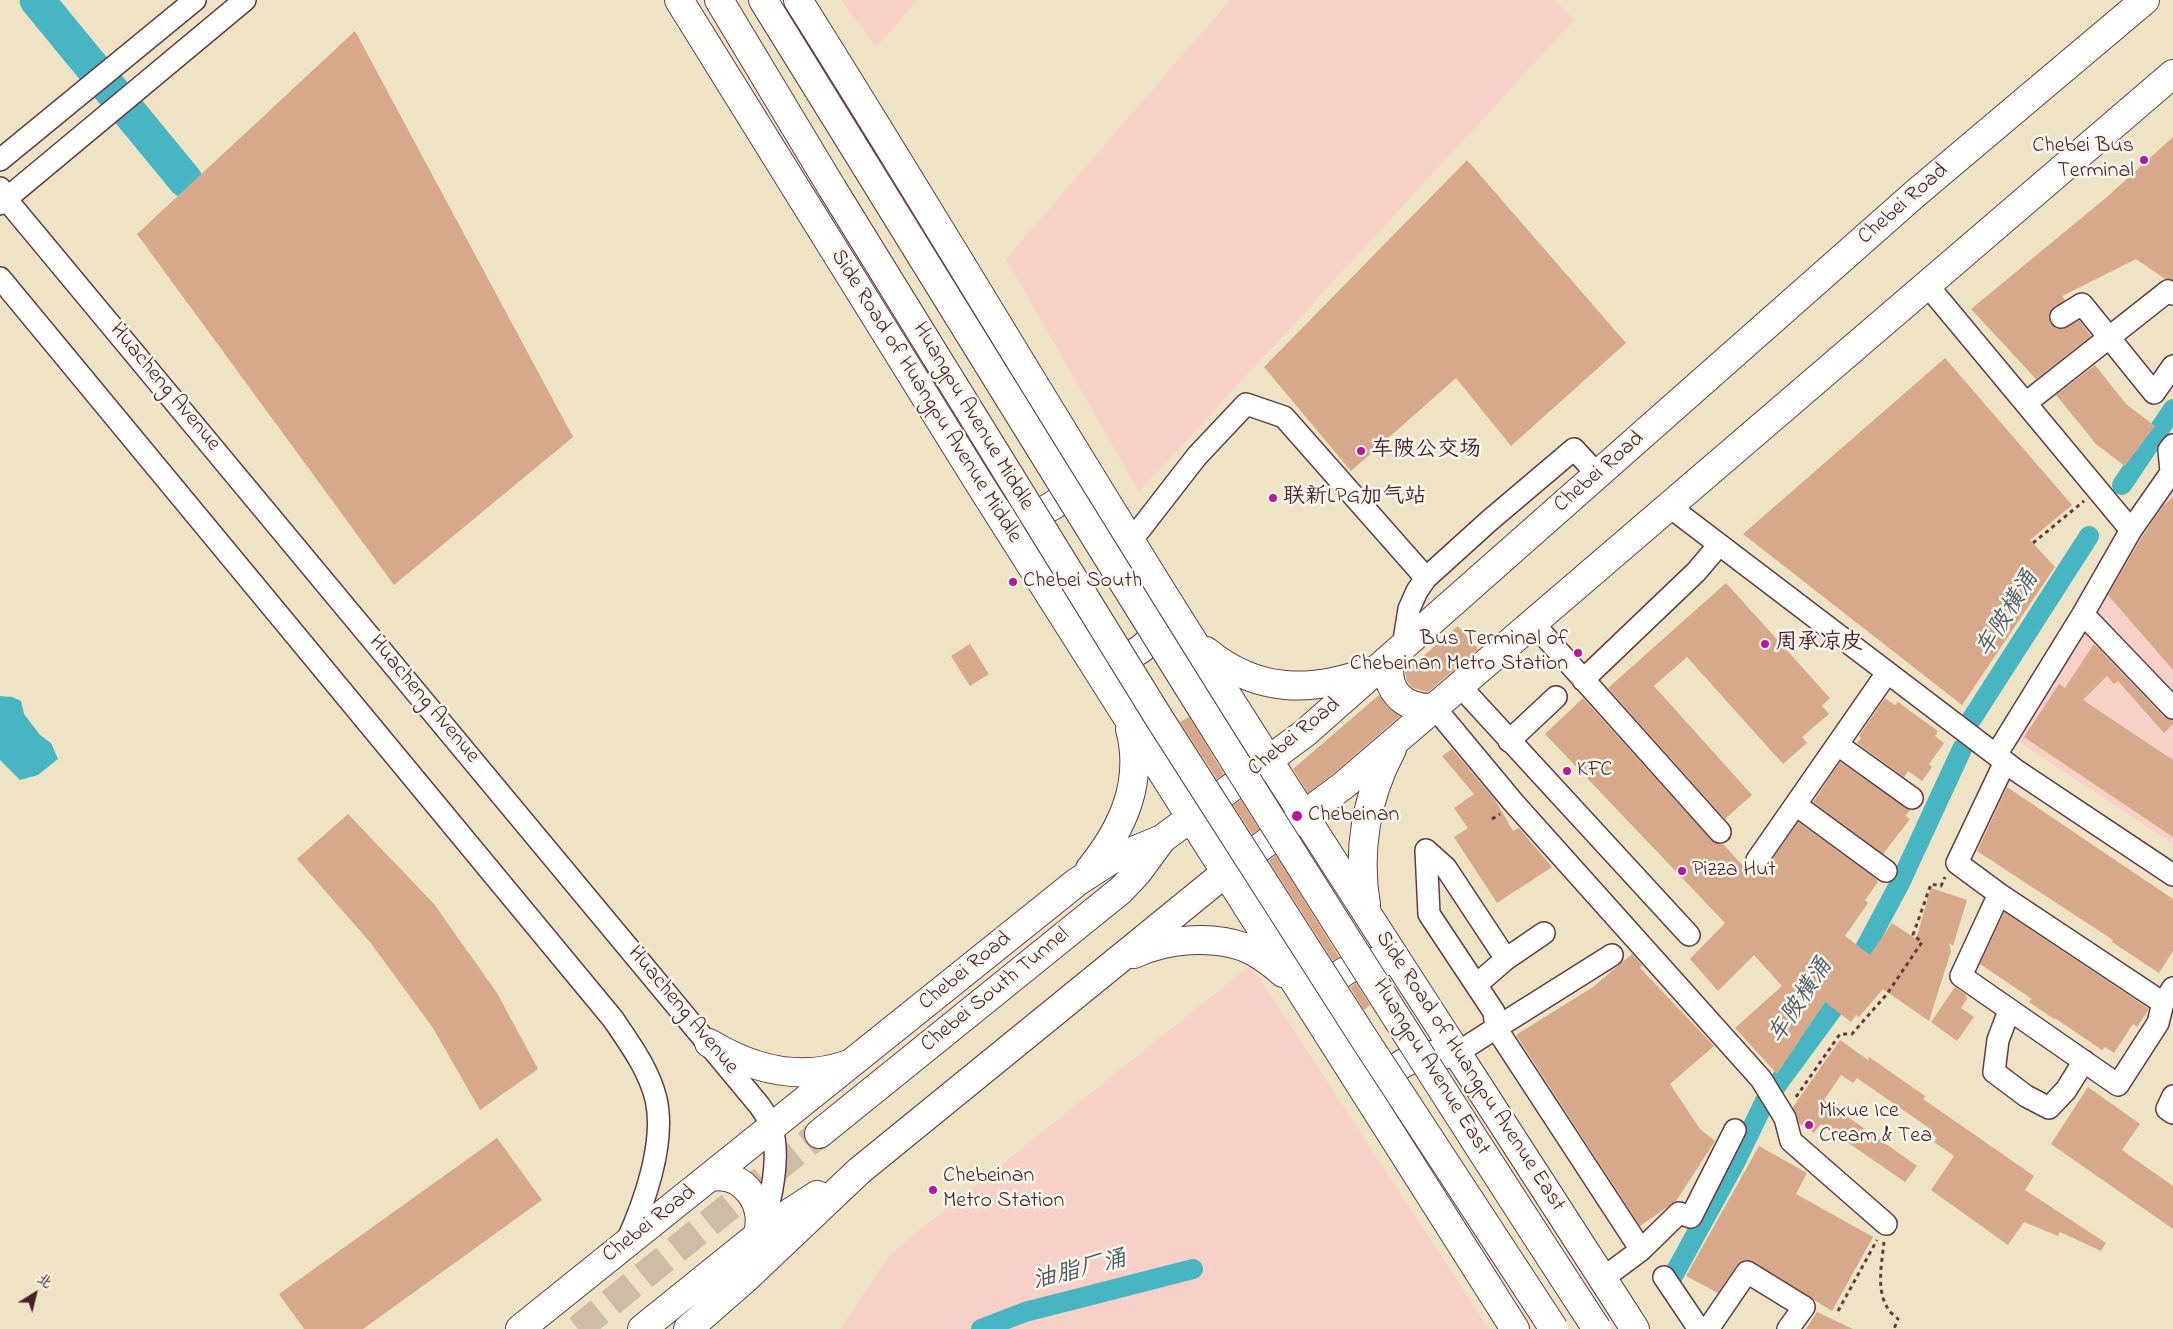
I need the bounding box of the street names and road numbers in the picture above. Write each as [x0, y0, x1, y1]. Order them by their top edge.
street label: Chebei Road [1853, 159, 1955, 251]
street label: Side Road of Huangpu Avenue Middle [823, 245, 1027, 549]
street label: Huangpu Avenue Middle [905, 318, 1039, 516]
street label: Huacheng Avenue [103, 319, 225, 457]
street label: Chebei Road [1549, 427, 1651, 519]
street label: Huacheng Avenue [362, 631, 484, 769]
street label: Chebei Road [1243, 693, 1347, 783]
street label: Chebei South Tunnel [916, 923, 1076, 1059]
street label: Chebei Road [914, 927, 1018, 1017]
street label: Side Road of Huangpu Avenue East [1368, 927, 1570, 1217]
street label: Huacheng Avenue [621, 942, 743, 1080]
street label: Huangpu Avenue East [1365, 975, 1495, 1161]
street label: Chebei Road [598, 1180, 702, 1270]

